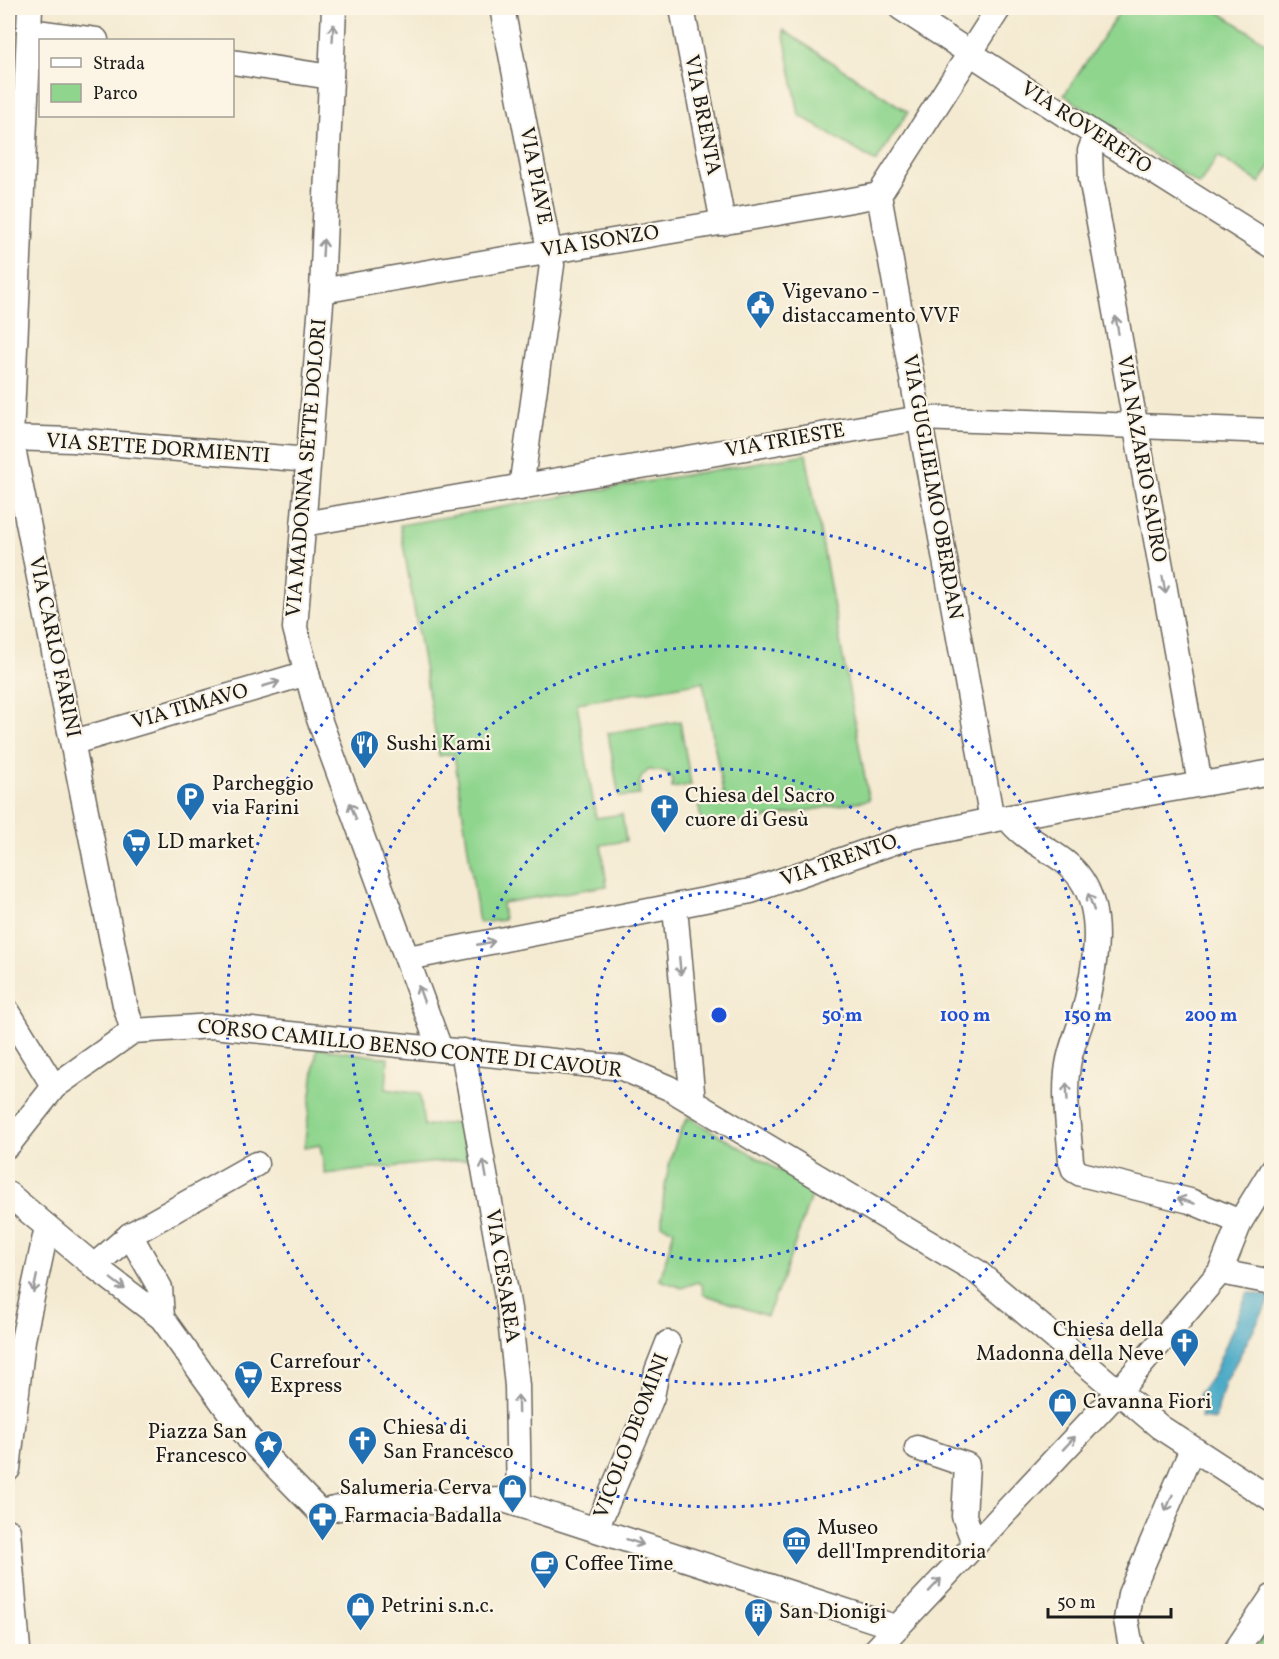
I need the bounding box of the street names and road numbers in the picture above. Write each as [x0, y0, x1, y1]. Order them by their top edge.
street label: VIA BRENTA [676, 52, 728, 178]
street label: VIA ROVERETO [1015, 75, 1157, 181]
street label: VIA PIAVE [511, 125, 559, 227]
street label: VIA ISONZO [539, 218, 661, 266]
street label: VIA MADONNA SETTE DOLORI [279, 317, 335, 619]
street label: VIA GUGLIELMO OBERDAN [894, 352, 970, 622]
street label: VIA NAZARIO SAURO [1109, 353, 1173, 565]
street label: VIA TRIESTE [723, 416, 847, 466]
street label: VIA SETTE DORMIENTI [45, 427, 271, 471]
street label: VIA CARLO FARINI [21, 554, 87, 740]
street label: VIA TIMAVO [128, 677, 252, 737]
street label: VIA TRENTO [777, 827, 901, 895]
street label: CORSO CAMILLO BENSO CONTE DI CAVOUR [196, 1012, 624, 1086]
street label: VIA CESAREA [477, 1207, 527, 1345]
street label: VICOLO DEOMINI [587, 1349, 677, 1523]

